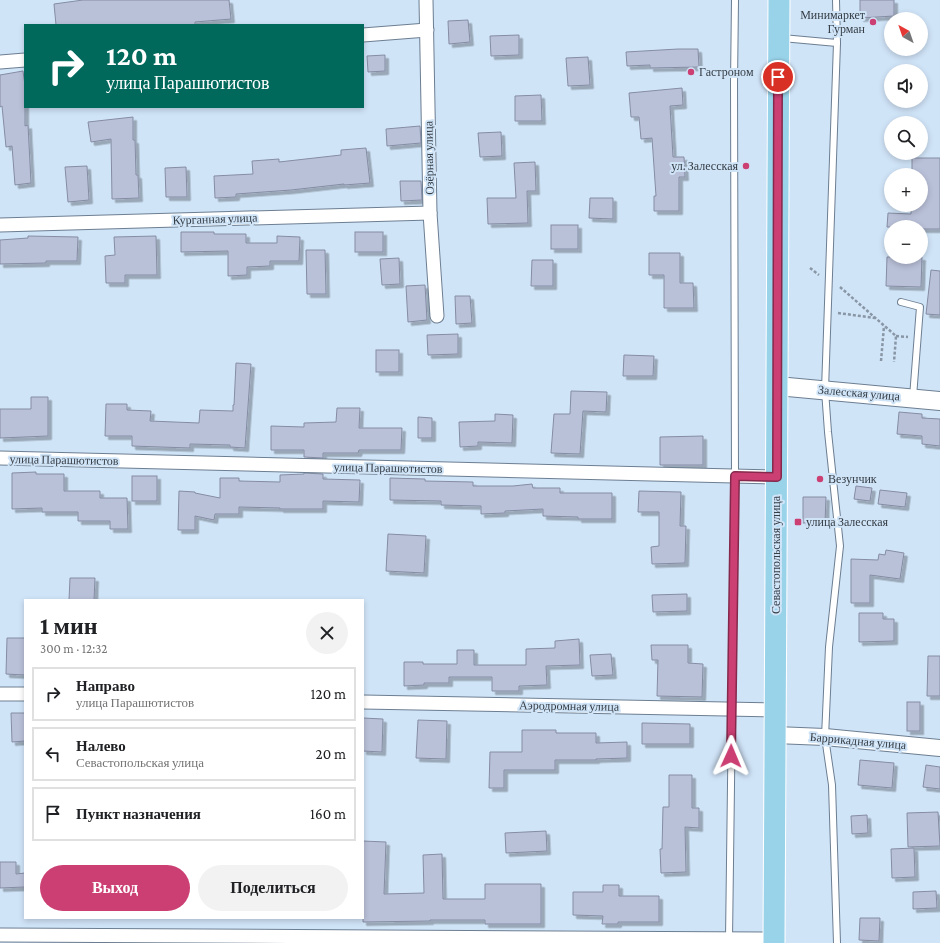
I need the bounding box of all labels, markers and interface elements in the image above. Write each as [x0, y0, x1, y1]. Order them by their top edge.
place label: Минимаркет Гурман [800, 8, 866, 36]
north arrow [884, 12, 928, 56]
map controls [884, 12, 928, 264]
marker: Минимаркет Гурман [868, 17, 878, 27]
icon: right [40, 40, 92, 92]
text: 120 m [106, 40, 177, 71]
pin [761, 60, 795, 94]
button: sound [884, 64, 928, 108]
place label: Гастроном [699, 65, 754, 79]
icon: arrive [767, 66, 789, 88]
marker: Гастроном [686, 67, 696, 77]
text: улица Парашютистов [106, 73, 270, 93]
button: search [884, 116, 928, 160]
street label: Озёрная улица [421, 120, 437, 195]
place label: ул. Залесская [671, 159, 738, 173]
marker: ул. Залесская [741, 161, 751, 171]
button: + [884, 168, 928, 212]
street label: Курганная улица [172, 210, 258, 227]
button: − [884, 220, 928, 264]
street label: Залесская улица [817, 382, 901, 404]
street label: улица Парашютистов [9, 452, 119, 468]
street label: улица Парашютистов [333, 460, 443, 476]
place label: Везунчик [828, 472, 877, 486]
marker: Везунчик [815, 474, 825, 484]
street label: Севастопольская улица [769, 495, 783, 614]
place label: улица Залесская [806, 515, 889, 529]
marker: улица Залесская [793, 517, 803, 527]
text: 1 мин [40, 612, 98, 639]
button: close [306, 612, 348, 654]
text: 300 m · 12:32 [40, 641, 108, 656]
text: Направо [76, 678, 135, 694]
icon: right [42, 683, 64, 705]
text: 120 m [311, 686, 346, 702]
text: улица Парашютистов [76, 695, 194, 710]
street label: Аэродромная улица [519, 698, 620, 714]
street label: Баррикадная улица [809, 730, 908, 752]
position arrow [710, 735, 752, 777]
text: Налево [76, 738, 126, 754]
icon: left [42, 743, 64, 765]
text: 20 m [316, 746, 346, 762]
text: Севастопольская улица [76, 755, 204, 770]
icon: arrive [42, 803, 64, 825]
text: Пункт назначения [76, 806, 201, 822]
text: 160 m [310, 806, 346, 822]
button: Выход [40, 865, 190, 911]
button: Поделиться [198, 865, 348, 911]

